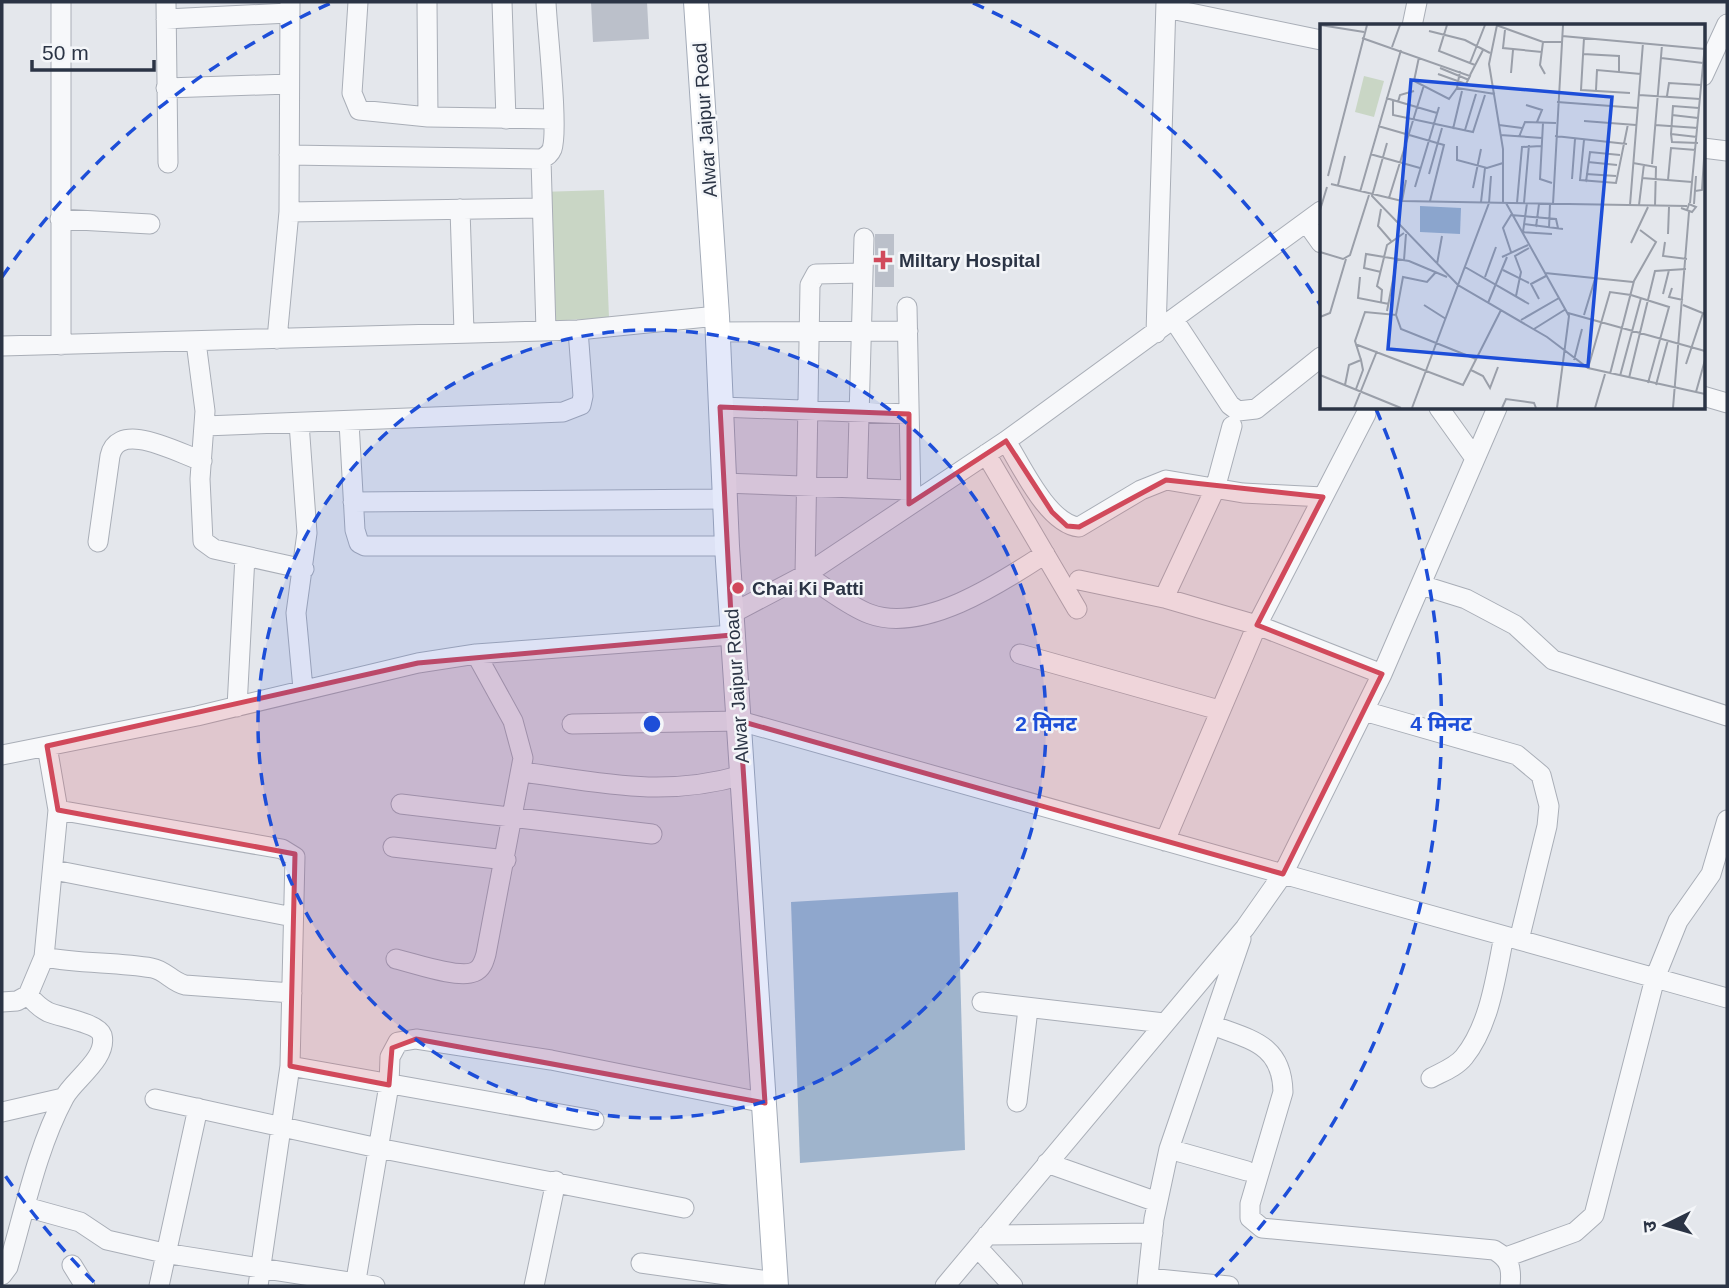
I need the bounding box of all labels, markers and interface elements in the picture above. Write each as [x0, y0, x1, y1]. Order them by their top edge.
inset map [1320, 24, 1704, 410]
scale bar [32, 28, 154, 72]
text: 50 m [42, 41, 89, 64]
street label: Alwar Jaipur Road [689, 42, 721, 198]
marker: Miltary Hospital [873, 250, 893, 270]
place label: Miltary Hospital [899, 250, 1040, 271]
place label: Chai Ki Patti [752, 578, 864, 599]
marker: Chai Ki Patti [730, 580, 746, 596]
street label: Alwar Jaipur Road [721, 608, 753, 764]
centre of rings [640, 712, 664, 736]
text: 2 मिनट [1015, 712, 1077, 735]
text: 4 मिनट [1410, 712, 1472, 735]
north arrow [1631, 1190, 1701, 1260]
text: उ [1639, 1219, 1661, 1233]

